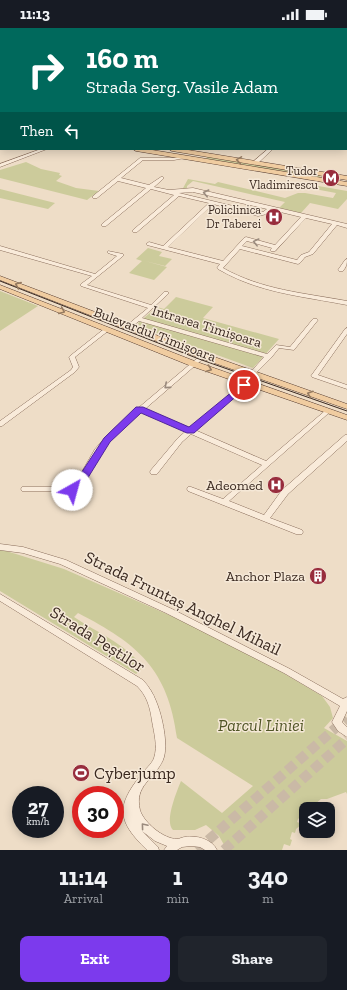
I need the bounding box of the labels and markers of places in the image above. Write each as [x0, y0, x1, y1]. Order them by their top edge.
place label: Tudor Vladimirescu [248, 164, 318, 192]
metro station icon: Tudor Vladimirescu [321, 168, 341, 188]
place label: Policlinica Dr Taberei [206, 203, 262, 231]
hospital icon: Policlinica Dr Taberei [264, 207, 284, 227]
pin [227, 368, 261, 402]
hospital icon: Adeomed [266, 475, 286, 495]
place label: Adeomed [206, 477, 263, 494]
building icon: Anchor Plaza [308, 566, 328, 586]
place label: Anchor Plaza [226, 568, 305, 585]
sports icon: Cyberjump [71, 763, 91, 783]
place label: Cyberjump [94, 763, 176, 784]

